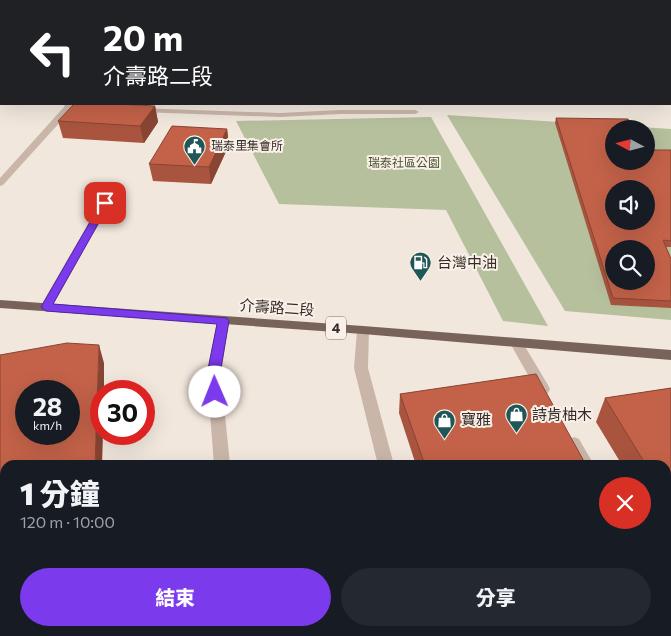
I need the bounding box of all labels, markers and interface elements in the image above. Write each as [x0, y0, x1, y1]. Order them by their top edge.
text: 20 m [103, 15, 183, 58]
icon: left [20, 20, 85, 85]
text: 介壽路二段 [103, 62, 213, 89]
north arrow [605, 120, 655, 170]
map controls [605, 120, 655, 290]
public building icon: 瑞泰里集會所 [183, 134, 207, 165]
place label: 瑞泰里集會所 [211, 138, 283, 152]
park label: 瑞泰社區公園 [368, 155, 440, 169]
button: sound [605, 180, 655, 230]
pin [84, 182, 126, 224]
icon: arrive [91, 189, 119, 217]
button: search [605, 240, 655, 290]
fuel station icon: 台灣中油 [409, 251, 433, 282]
place label: 台灣中油 [437, 253, 497, 271]
street label: 介壽路二段 [239, 295, 315, 319]
road number: 4 [326, 316, 346, 339]
position arrow [188, 365, 240, 417]
speed limit sign: 30 [90, 380, 155, 445]
text: 28 [33, 391, 62, 421]
shop icon: 詩肯柚木 [504, 403, 528, 434]
place label: 詩肯柚木 [532, 405, 592, 423]
shop icon: 寶雅 [433, 408, 457, 439]
place label: 寶雅 [461, 410, 491, 428]
text: km/h [33, 418, 62, 432]
text: 1 分鐘 [20, 474, 100, 511]
button: close [599, 477, 651, 529]
text: 120 m · 10:00 [20, 512, 115, 531]
button: 結束 [20, 568, 331, 626]
button: 分享 [341, 568, 651, 626]

